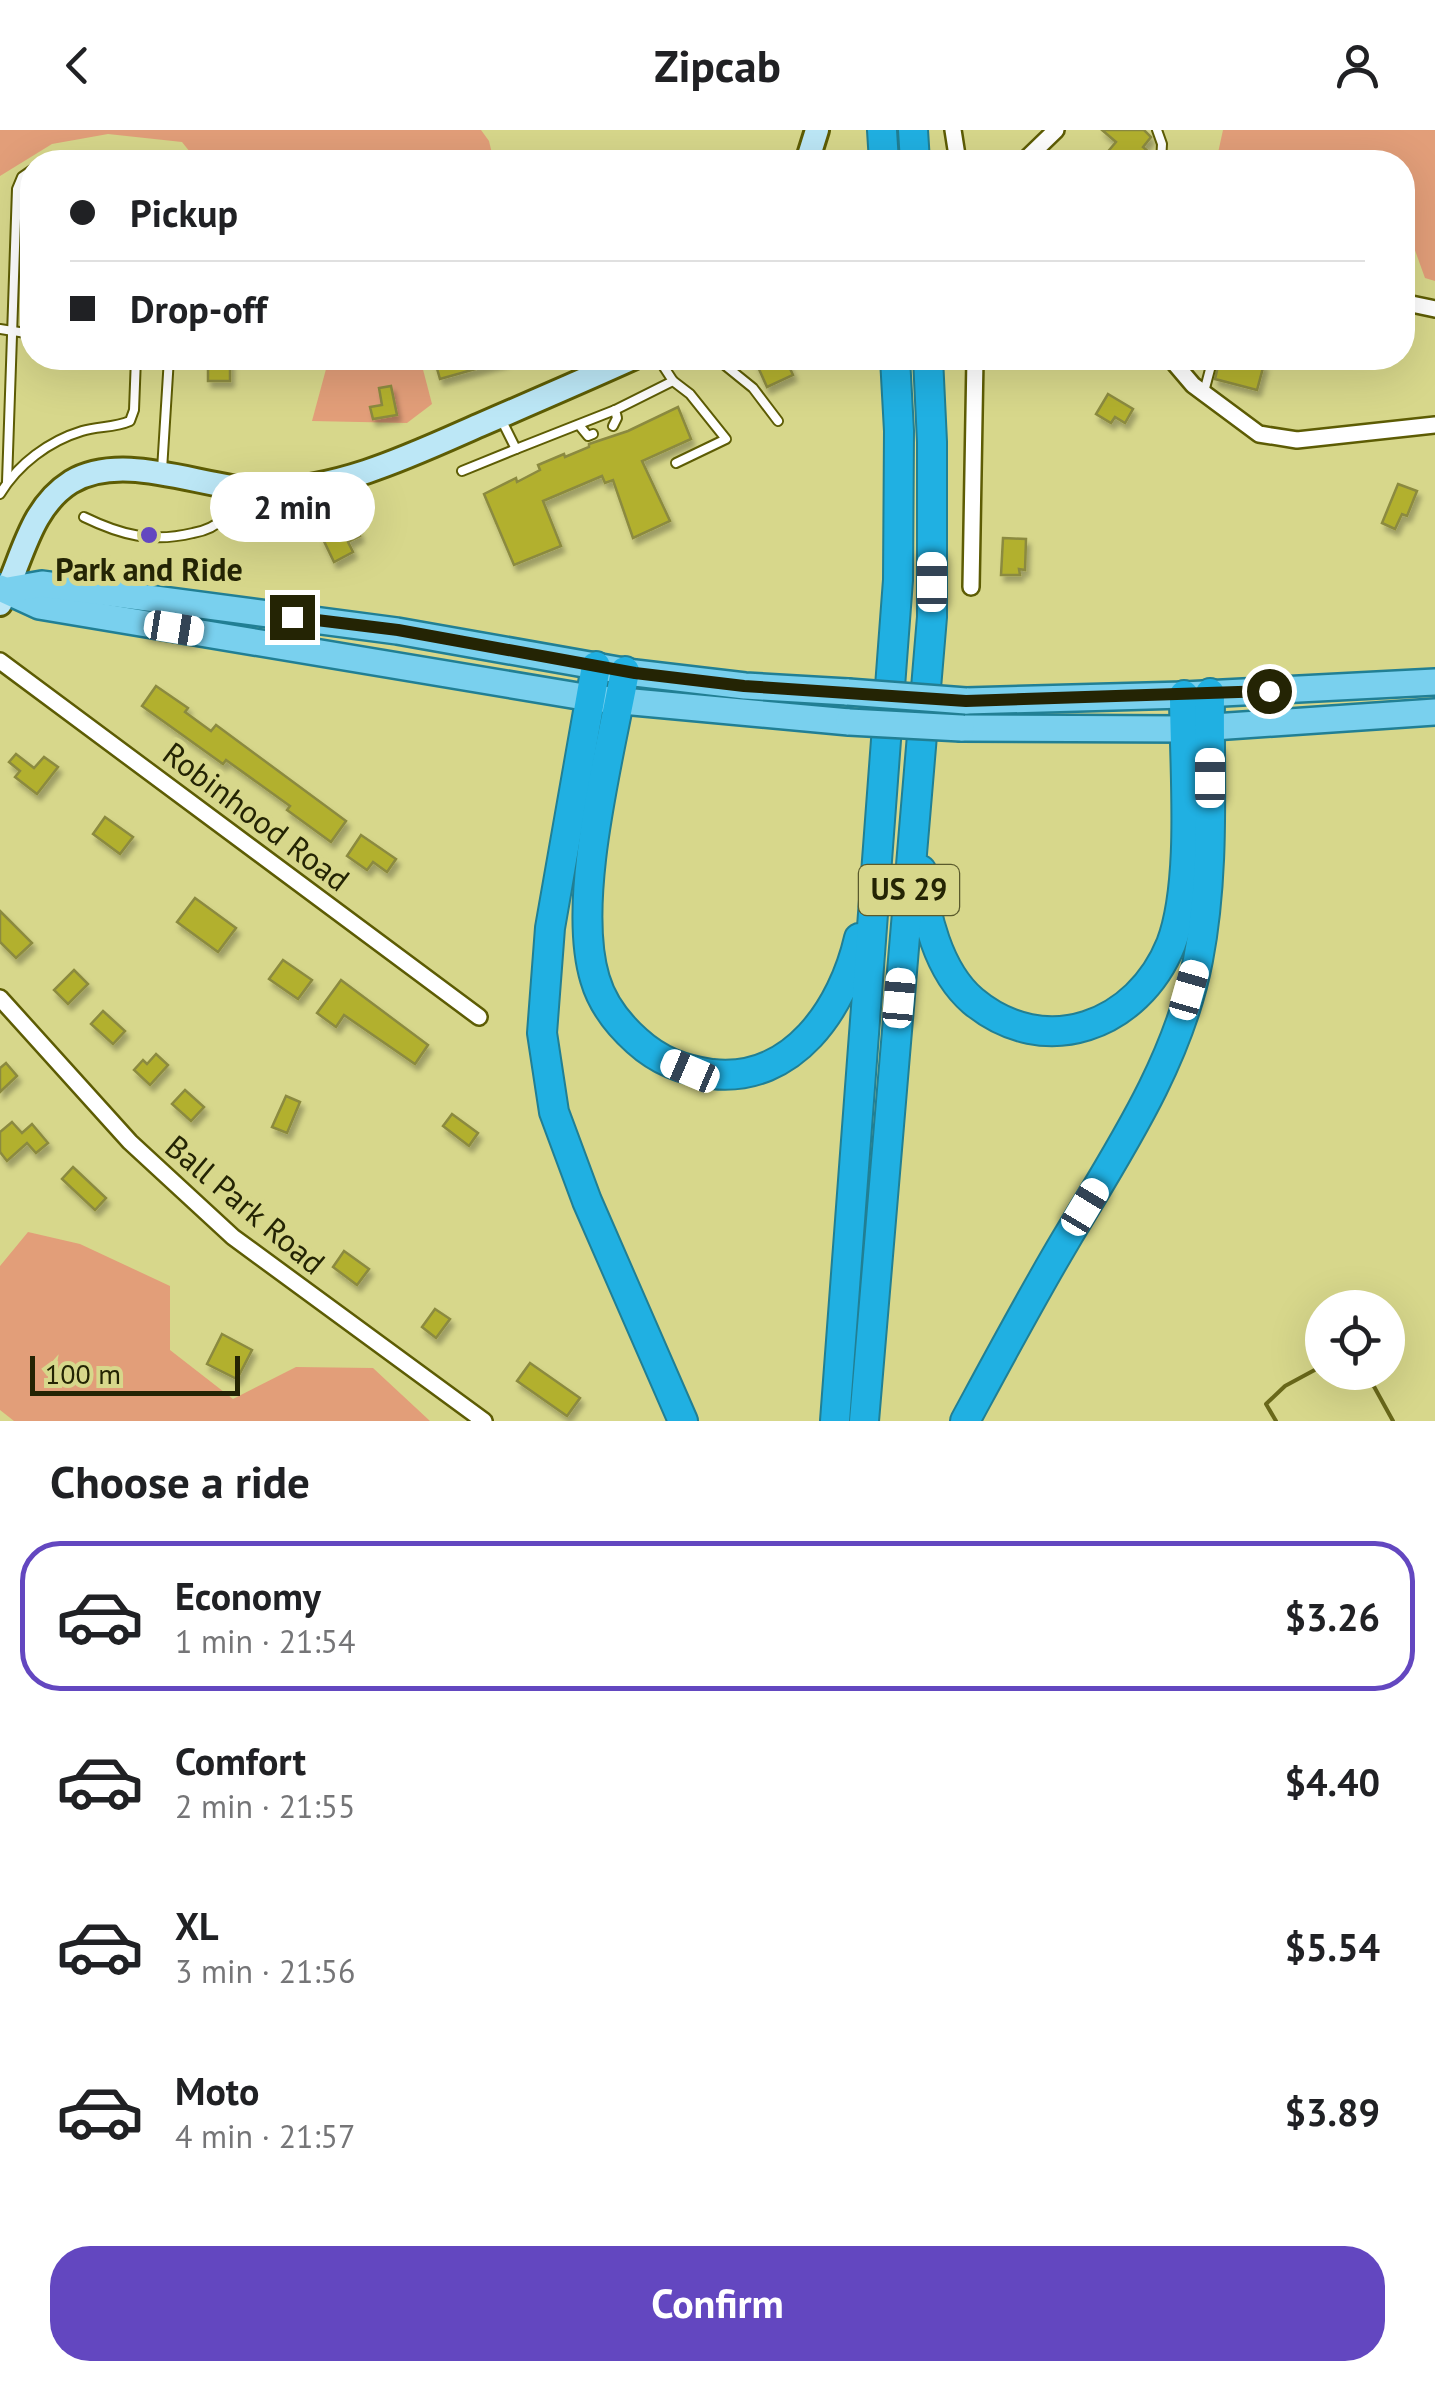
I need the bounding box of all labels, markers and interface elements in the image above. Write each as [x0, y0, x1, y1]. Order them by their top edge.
text: Zipcab [654, 36, 781, 94]
icon: back [50, 38, 105, 93]
icon: person [1330, 38, 1385, 93]
text: Pickup [130, 188, 238, 237]
text: Drop-off [130, 284, 267, 333]
callout: 2 min [210, 472, 374, 542]
text: 2 min [253, 486, 332, 528]
marker: Park and Ride [138, 524, 160, 546]
place label: Park and Ride [55, 548, 243, 590]
car [917, 552, 947, 612]
route end [270, 595, 315, 640]
car [142, 608, 206, 648]
route start [1247, 669, 1292, 714]
street label: Robinhood Road [155, 732, 358, 900]
car [1195, 748, 1225, 808]
road number: US 29 [859, 865, 959, 915]
car [1166, 957, 1212, 1023]
car [881, 967, 917, 1029]
car [657, 1045, 723, 1097]
street label: Ball Park Road [157, 1125, 334, 1283]
car [1057, 1174, 1113, 1240]
map controls [1305, 1290, 1405, 1390]
button: locate [1305, 1290, 1405, 1390]
scale bar [30, 1351, 240, 1396]
text: 100 m [45, 1355, 121, 1392]
text: Choose a ride [50, 1452, 310, 1510]
icon: car [55, 1571, 145, 1661]
text: Economy [175, 1571, 321, 1620]
text: $3.26 [1284, 1592, 1380, 1641]
text: 1 min · 21:54 [175, 1620, 355, 1662]
icon: car [55, 1736, 145, 1826]
text: Comfort [175, 1736, 306, 1785]
text: $4.40 [1284, 1757, 1380, 1806]
text: 2 min · 21:55 [175, 1785, 355, 1827]
icon: car [55, 1901, 145, 1991]
text: XL [175, 1901, 219, 1950]
text: $5.54 [1284, 1922, 1380, 1971]
text: 3 min · 21:56 [175, 1950, 355, 1992]
icon: car [55, 2066, 145, 2156]
text: Moto [175, 2066, 259, 2115]
text: $3.89 [1284, 2087, 1380, 2136]
text: 4 min · 21:57 [175, 2115, 355, 2157]
button: Confirm [50, 2246, 1385, 2361]

